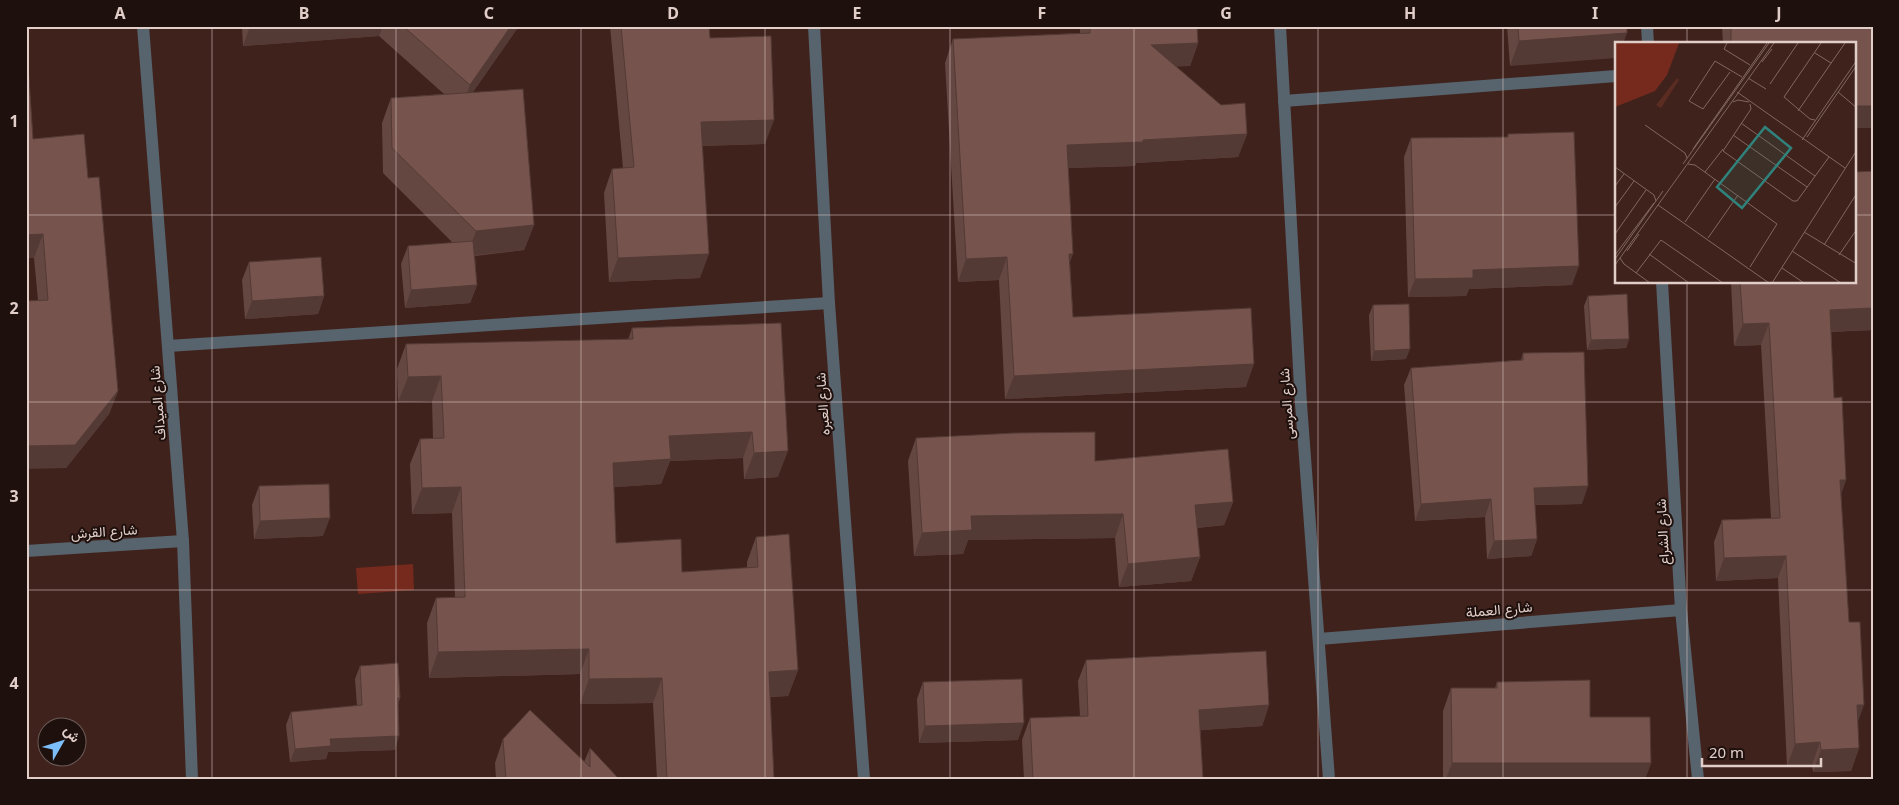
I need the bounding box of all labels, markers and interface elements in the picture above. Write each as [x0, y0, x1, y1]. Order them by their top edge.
text: A [114, 2, 126, 24]
text: B [299, 2, 309, 24]
text: C [484, 2, 494, 24]
text: D [667, 2, 679, 24]
text: E [853, 2, 862, 24]
text: F [1038, 2, 1046, 24]
text: G [1220, 2, 1232, 24]
text: H [1404, 2, 1416, 24]
text: I [1592, 2, 1598, 24]
text: J [1774, 2, 1782, 24]
inset map [1615, 42, 1856, 284]
text: 1 [9, 110, 19, 132]
text: 2 [9, 297, 19, 319]
street label: شارع الميداف [144, 365, 172, 441]
street label: شارع المرسى [1274, 368, 1300, 440]
street label: شارع العبره [810, 372, 836, 436]
text: 3 [9, 485, 19, 507]
street label: شارع الشراع [1651, 498, 1675, 566]
street label: شارع القرش [70, 519, 138, 545]
street label: شارع العملة [1465, 597, 1533, 623]
text: 4 [9, 672, 19, 694]
north arrow [38, 718, 88, 768]
text: ش [60, 721, 85, 746]
scale bar [1702, 735, 1820, 767]
text: 20 m [1709, 742, 1744, 762]

